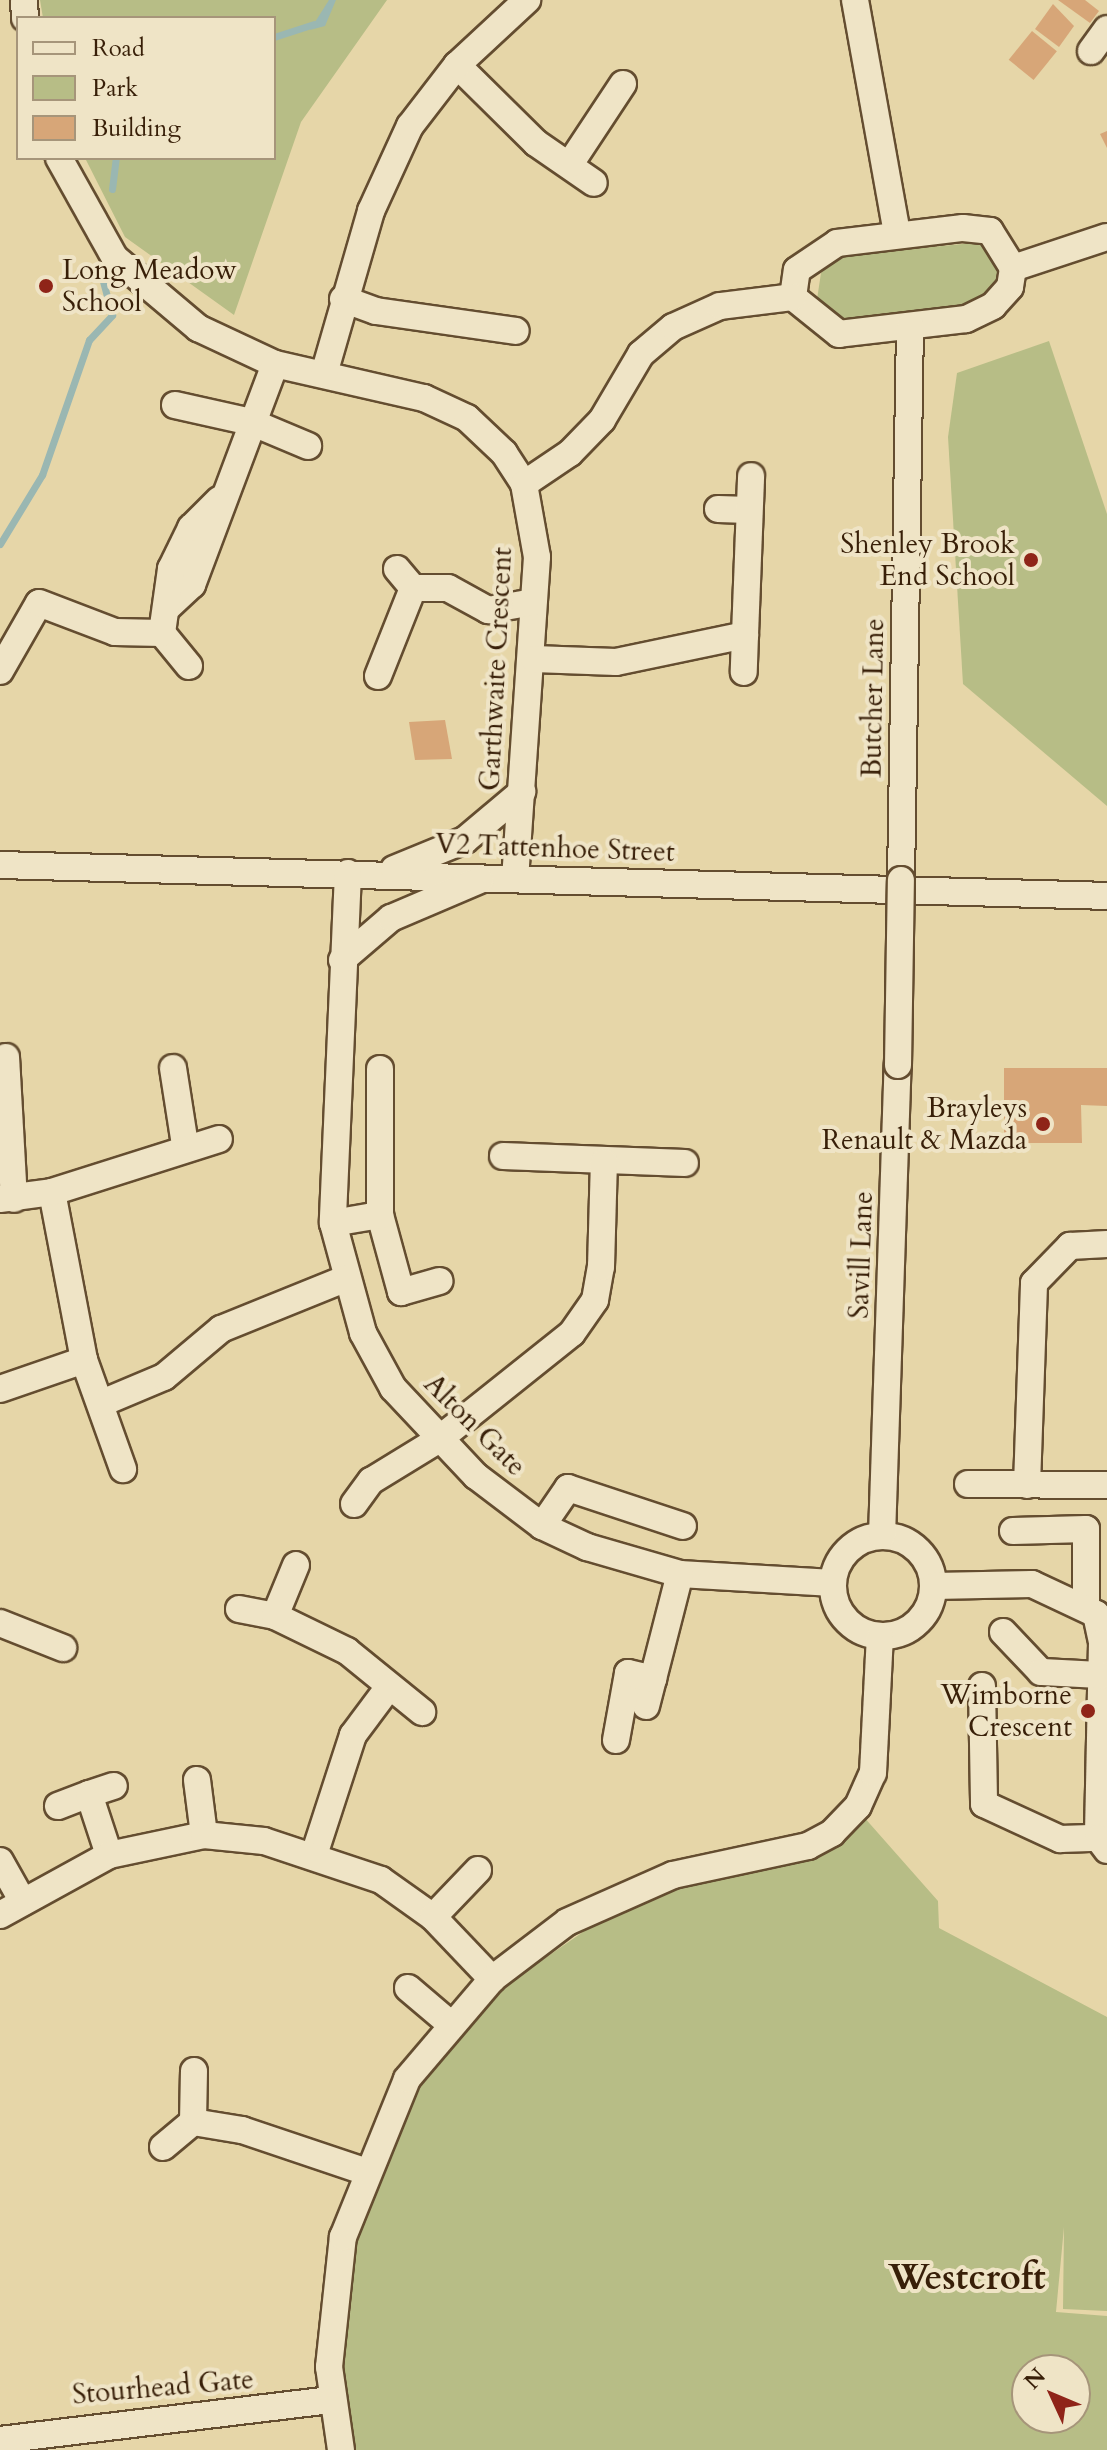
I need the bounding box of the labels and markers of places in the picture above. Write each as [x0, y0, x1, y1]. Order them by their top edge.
place label: Long Meadow School [62, 253, 237, 319]
marker: Long Meadow School [37, 277, 55, 295]
place label: Shenley Brook End School [840, 527, 1015, 593]
marker: Shenley Brook End School [1022, 551, 1040, 569]
place label: Brayleys Renault & Mazda [822, 1091, 1027, 1157]
marker: Brayleys Renault & Mazda [1034, 1115, 1052, 1133]
place label: Wimborne Crescent [941, 1678, 1072, 1744]
marker: Wimborne Crescent [1079, 1702, 1097, 1720]

